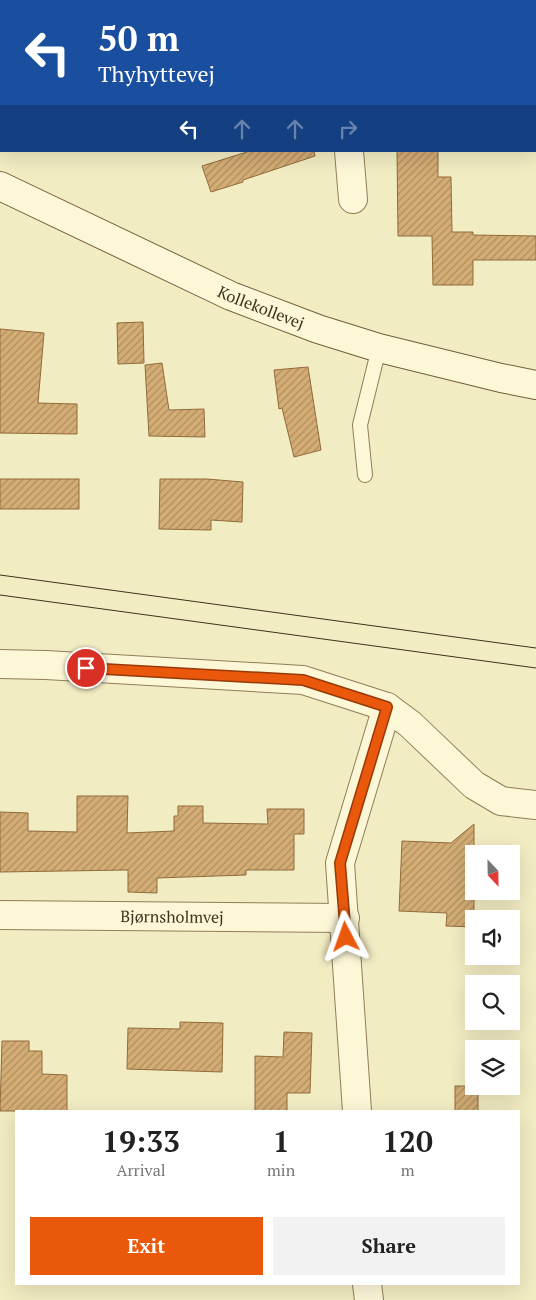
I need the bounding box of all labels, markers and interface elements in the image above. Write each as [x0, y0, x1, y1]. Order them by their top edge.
text: 50 m [98, 15, 179, 61]
icon: left [15, 20, 80, 85]
text: Thyhyttevej [98, 59, 215, 88]
icon: left [175, 115, 203, 143]
icon: ahead [228, 115, 256, 143]
icon: ahead [281, 115, 309, 143]
icon: right [334, 115, 362, 143]
street label: Kollekollevej [214, 280, 308, 334]
pin [65, 647, 107, 689]
icon: arrive [72, 654, 100, 682]
north arrow [465, 845, 520, 900]
map controls [465, 845, 520, 1095]
street label: Bjørnsholmvej [120, 905, 224, 928]
position arrow [319, 910, 371, 962]
button: sound [465, 910, 520, 965]
button: search [465, 975, 520, 1030]
button: layers [465, 1040, 520, 1095]
text: 19:33 [102, 1121, 180, 1161]
text: 1 [273, 1121, 290, 1161]
text: 120 [382, 1121, 433, 1161]
text: Arrival [116, 1159, 166, 1181]
text: min [267, 1159, 295, 1181]
text: m [401, 1159, 414, 1181]
button: Exit [30, 1217, 263, 1275]
button: Share [273, 1217, 505, 1275]

